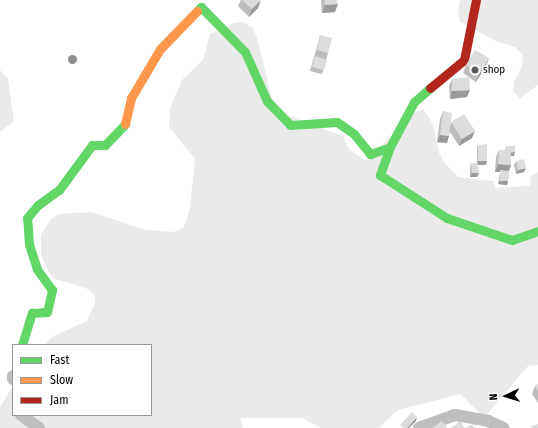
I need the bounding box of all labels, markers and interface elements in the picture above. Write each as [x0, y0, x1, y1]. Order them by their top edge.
place label: shop [483, 63, 505, 77]
marker: shop [470, 65, 480, 75]
legend [12, 344, 152, 416]
text: Fast [50, 353, 69, 367]
text: Slow [50, 373, 73, 387]
north arrow [486, 376, 526, 416]
text: Jam [50, 393, 68, 407]
text: N [487, 393, 500, 401]

